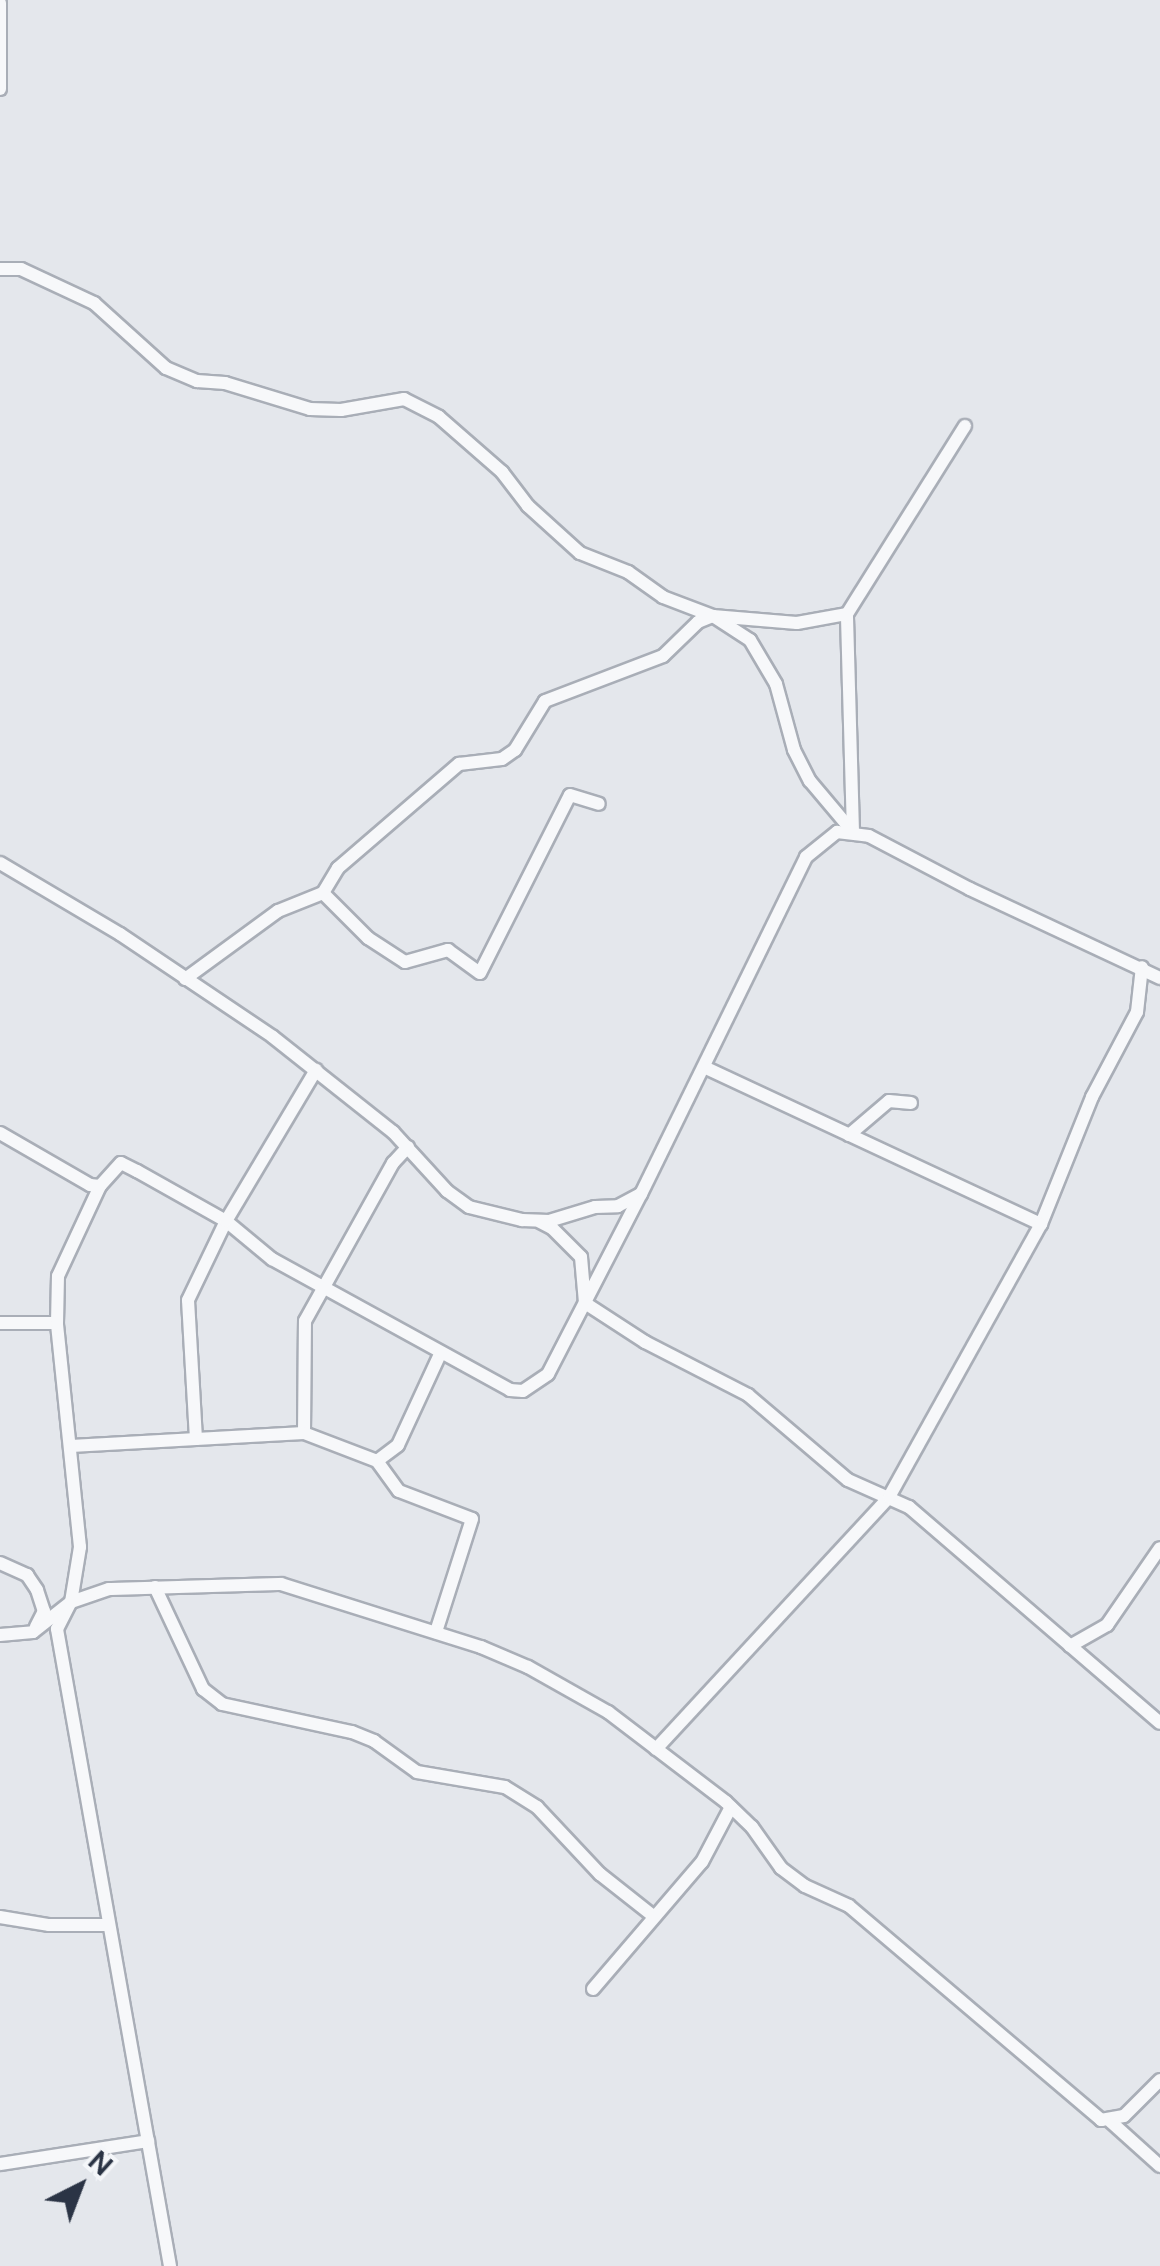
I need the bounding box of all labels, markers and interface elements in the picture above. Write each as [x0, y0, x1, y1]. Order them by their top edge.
north arrow [30, 2136, 130, 2236]
text: N [80, 2143, 120, 2184]

